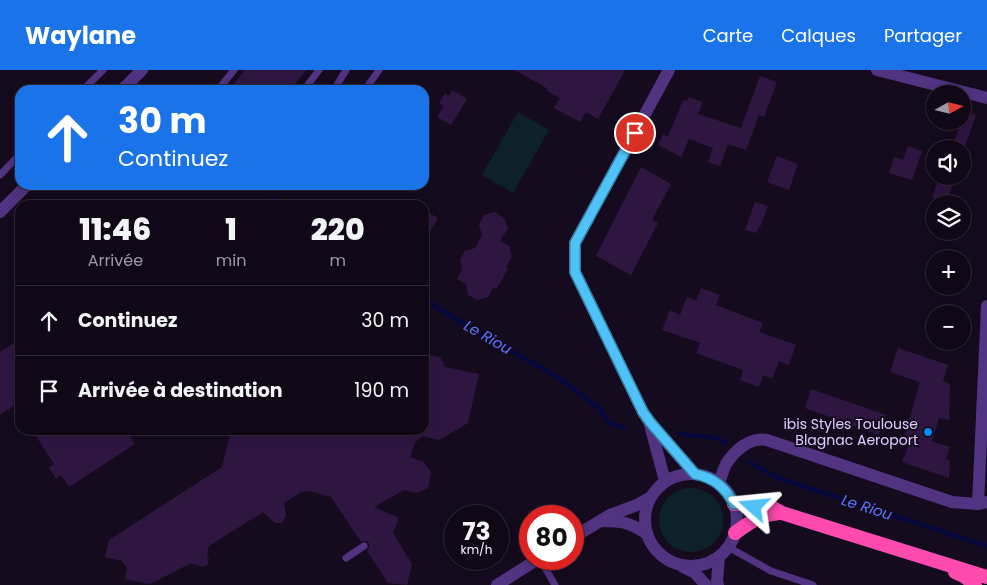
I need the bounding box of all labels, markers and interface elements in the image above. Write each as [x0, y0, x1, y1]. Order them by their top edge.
text: Waylane [25, 19, 136, 52]
text: Carte [703, 23, 753, 48]
text: Calques [781, 23, 856, 48]
text: Partager [884, 23, 962, 48]
north arrow [926, 85, 971, 130]
map controls [926, 85, 971, 350]
text: 30 m [118, 96, 206, 145]
icon: ahead [35, 105, 100, 170]
pin [614, 112, 656, 154]
icon: arrive [621, 119, 649, 147]
button: sound [926, 140, 971, 185]
text: Continuez [118, 143, 228, 174]
button: layers [926, 195, 971, 240]
text: 11:46 [79, 208, 151, 251]
text: 1 [225, 208, 237, 251]
text: 220 [311, 208, 365, 251]
text: Arrivée [88, 249, 143, 272]
text: min [216, 249, 246, 272]
text: m [329, 249, 346, 272]
button: + [926, 250, 971, 295]
button: − [926, 305, 971, 350]
icon: ahead [35, 307, 63, 335]
text: Continuez [78, 307, 177, 334]
text: 30 m [361, 307, 409, 334]
water label: Le Riou [460, 315, 516, 359]
icon: arrive [35, 377, 63, 405]
text: Arrivée à destination [78, 377, 283, 404]
text: 190 m [354, 377, 409, 404]
place label: ibis Styles Toulouse Blagnac Aeroport [783, 414, 918, 450]
marker: ibis Styles Toulouse Blagnac Aeroport [922, 426, 934, 438]
position arrow [727, 480, 779, 532]
water label: Le Riou [839, 489, 895, 525]
speed limit sign: 80 [519, 505, 584, 570]
text: 73 [462, 514, 491, 549]
text: km/h [461, 541, 492, 558]

